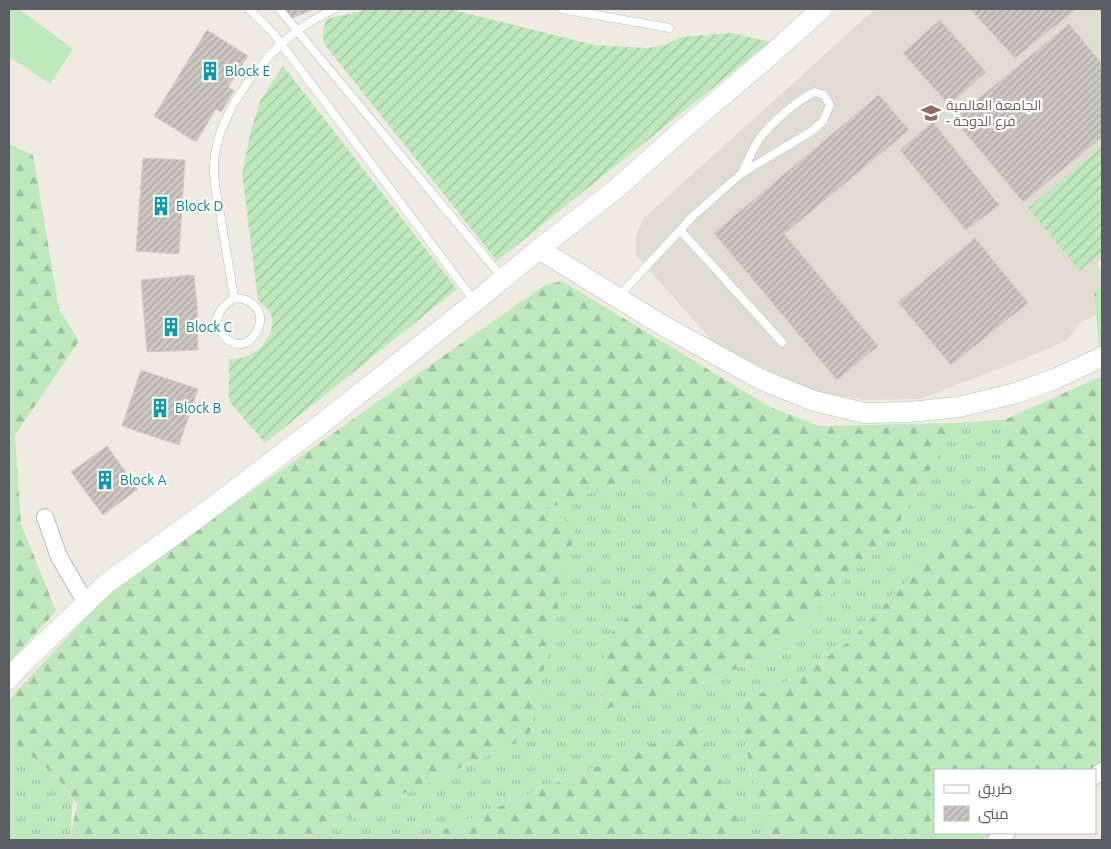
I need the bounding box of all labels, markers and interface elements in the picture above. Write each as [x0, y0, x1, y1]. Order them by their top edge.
building icon: Block E [199, 60, 221, 82]
place label: Block E [225, 63, 271, 79]
place label: الجامعة العالمية - فرع الدوحة [946, 97, 1042, 130]
school or university icon: الجامعة العالمية - فرع الدوحة [920, 102, 942, 124]
building icon: Block D [150, 195, 172, 217]
place label: Block D [176, 198, 224, 214]
building icon: Block C [160, 316, 182, 338]
place label: Block C [186, 319, 233, 335]
building icon: Block B [149, 397, 171, 419]
place label: Block B [175, 400, 222, 416]
building icon: Block A [94, 469, 116, 491]
place label: Block A [120, 472, 167, 488]
legend [934, 769, 1096, 834]
text: طريق [978, 780, 1012, 799]
text: مبنى [978, 805, 1009, 824]

